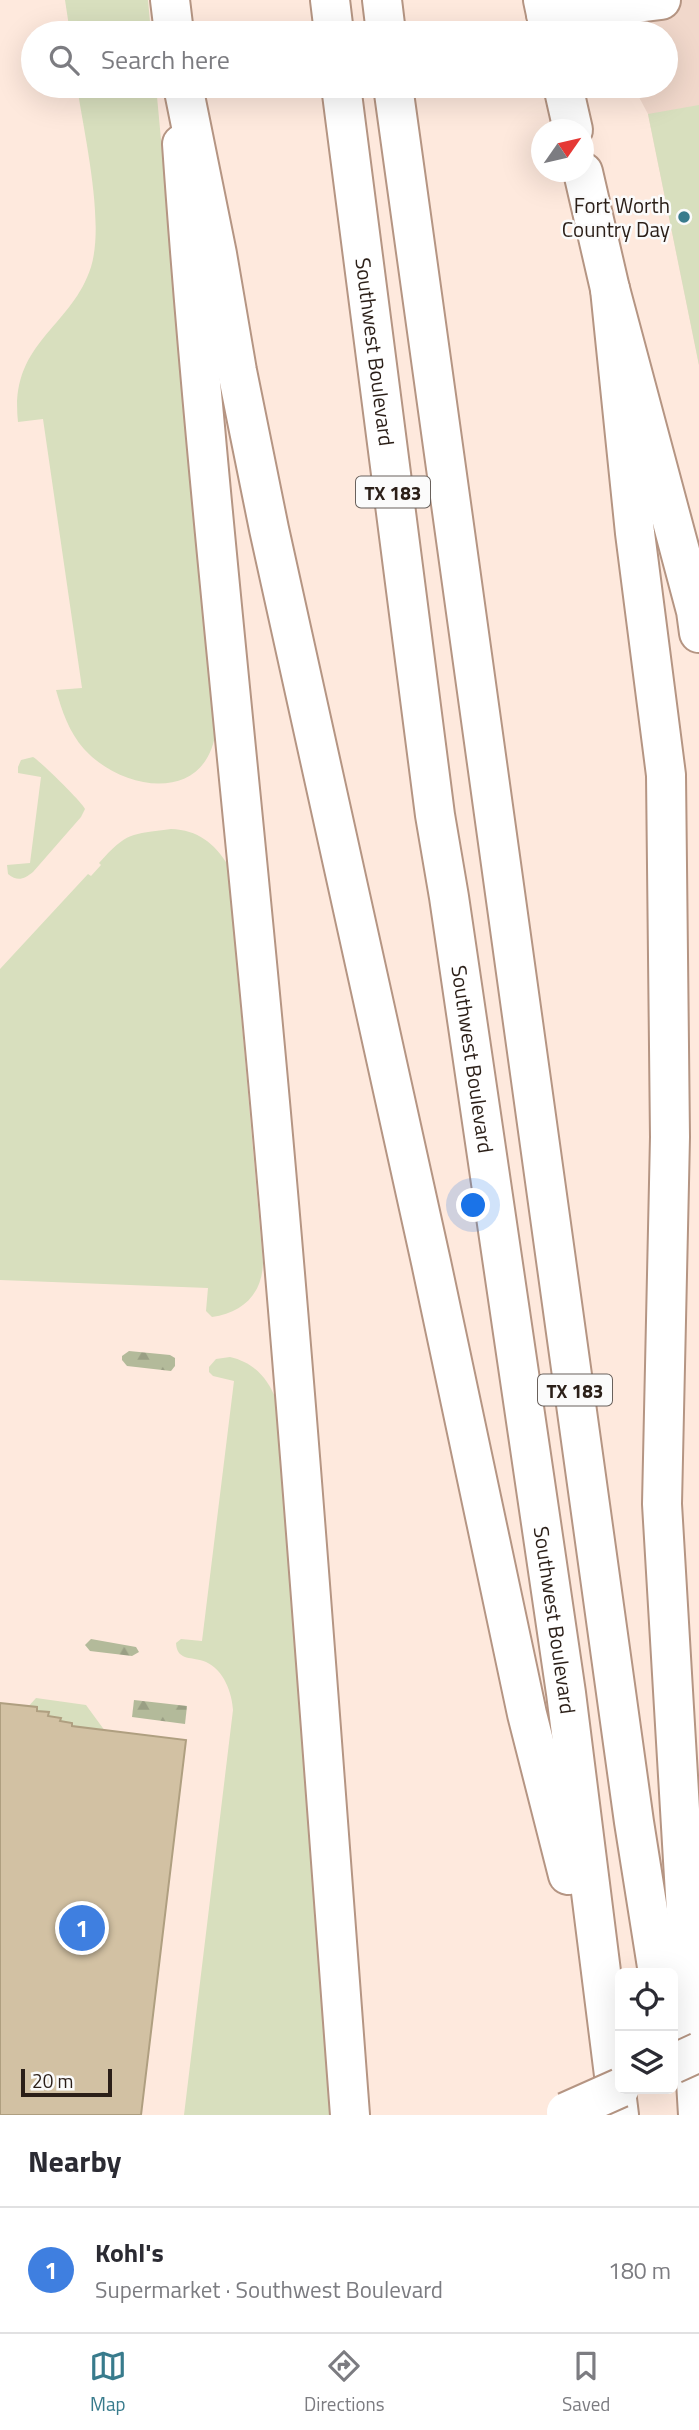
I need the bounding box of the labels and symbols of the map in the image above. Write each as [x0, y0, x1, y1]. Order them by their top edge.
north arrow [531, 119, 594, 182]
place label: Fort Worth Country Day [562, 189, 670, 245]
marker: Fort Worth Country Day [676, 209, 692, 225]
street label: Southwest Boulevard [347, 256, 403, 448]
road number: TX 183 [356, 477, 430, 508]
street label: Southwest Boulevard [443, 963, 502, 1155]
your location [456, 1188, 490, 1222]
road number: TX 183 [538, 1374, 612, 1406]
street label: Southwest Boulevard [526, 1524, 584, 1716]
pin: 1 [59, 1902, 105, 1954]
scale bar [21, 2066, 112, 2098]

